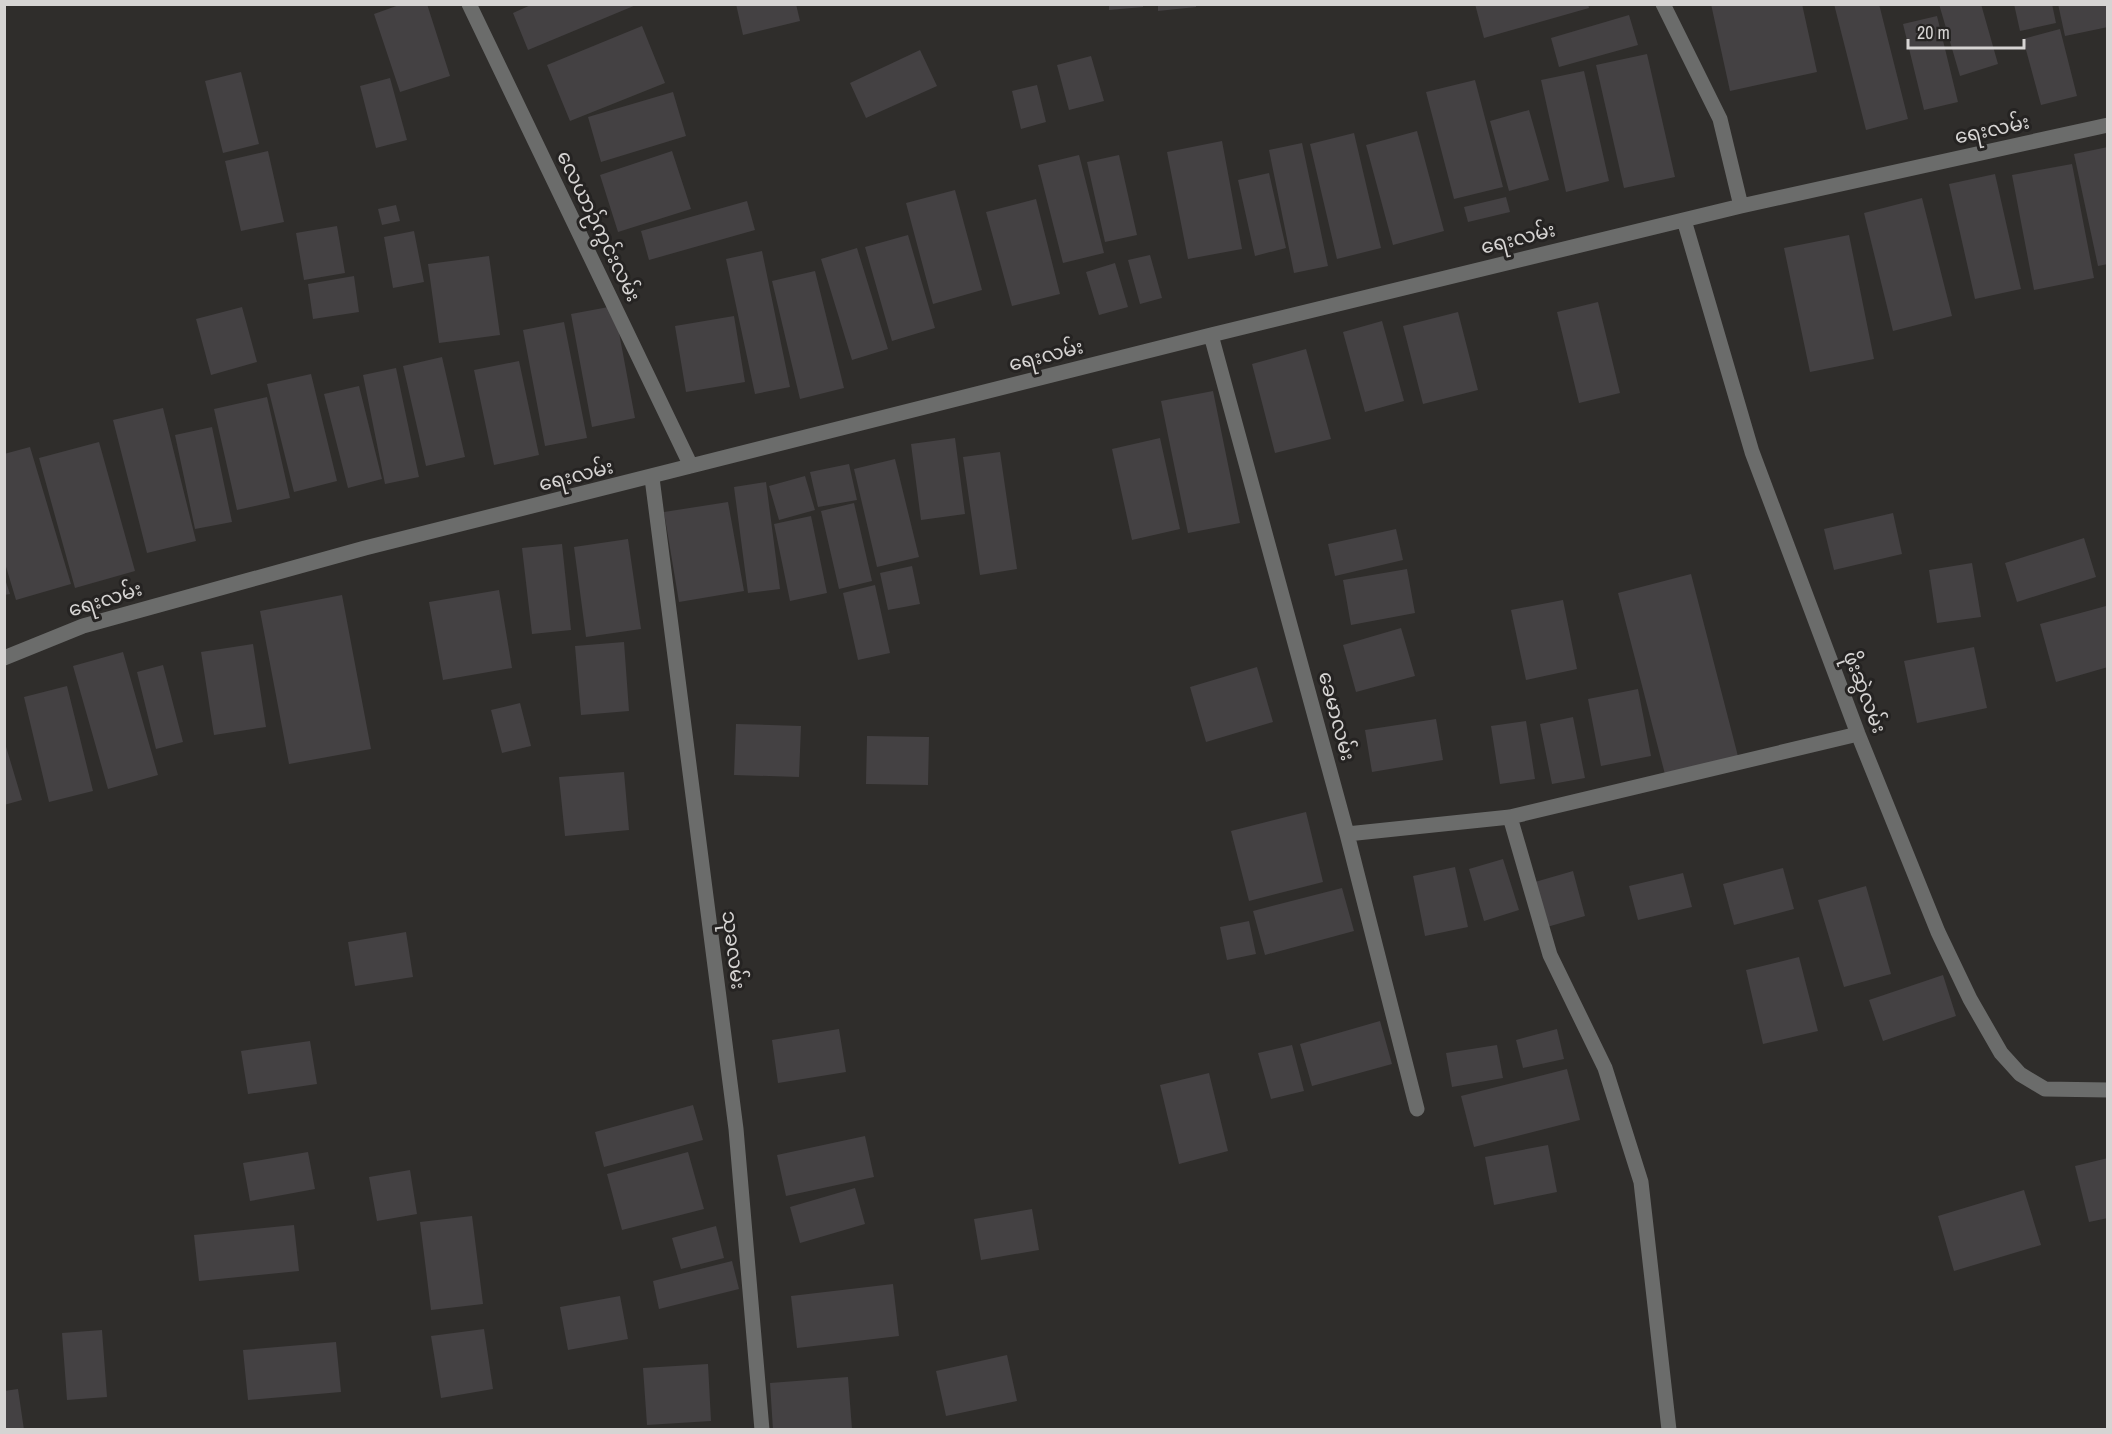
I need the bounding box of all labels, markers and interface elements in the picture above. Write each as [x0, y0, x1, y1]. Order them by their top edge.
scale bar [1908, 12, 2024, 50]
text: 20 m [1917, 20, 1950, 45]
street label: ရေးလမ်း [1952, 107, 2033, 153]
street label: လေယာဉ်ကွင်းလမ်း [548, 146, 648, 307]
street label: ရေးလမ်း [1478, 215, 1559, 263]
street label: ရေးလမ်း [1006, 332, 1087, 380]
street label: ရေးလမ်း [536, 452, 617, 500]
street label: ရေးလမ်း [65, 574, 146, 625]
street label: ဖိုးဆွဲလမ်း [1834, 647, 1893, 738]
street label: ခေမာလမ်း [1313, 668, 1362, 764]
street label: သုခလမ်း [712, 909, 753, 991]

